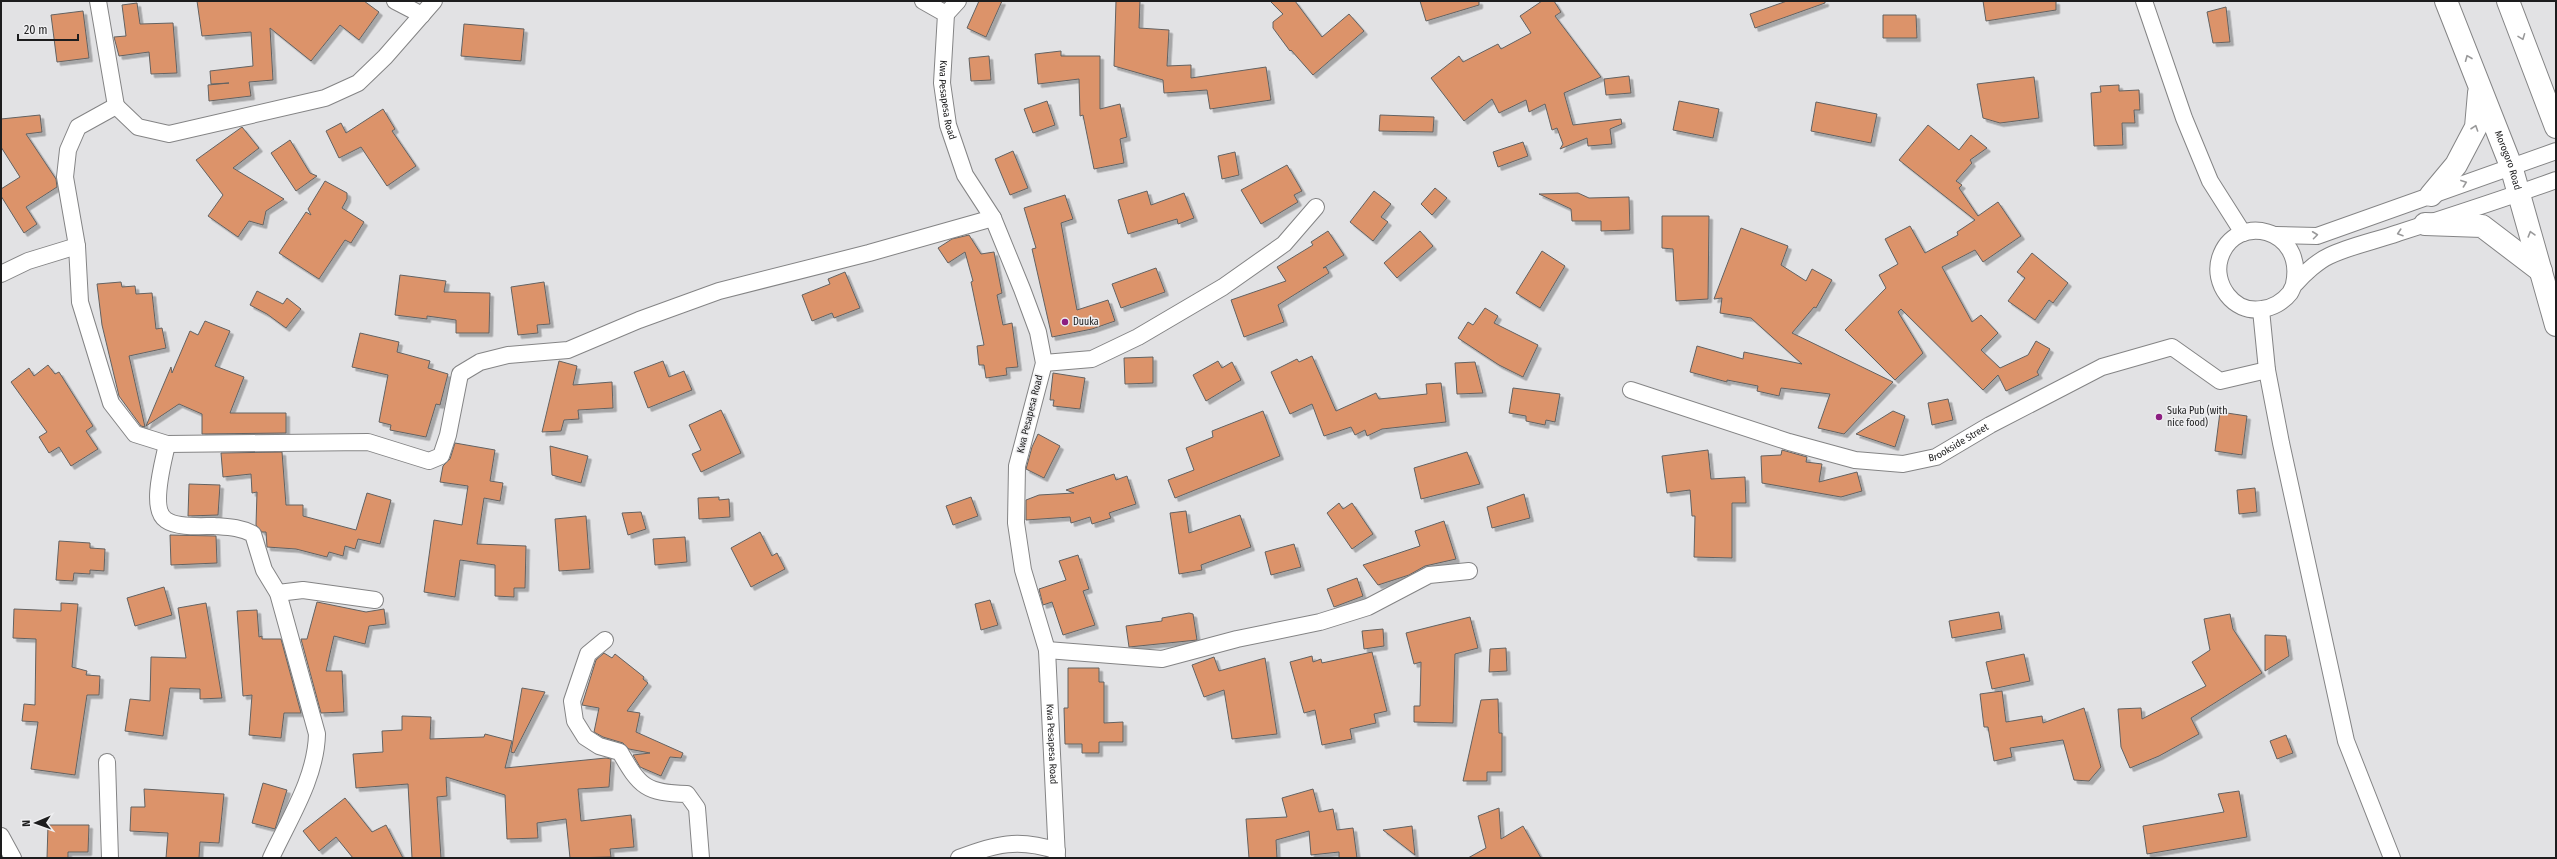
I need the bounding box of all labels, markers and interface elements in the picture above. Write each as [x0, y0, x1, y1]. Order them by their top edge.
scale bar [18, 16, 78, 42]
text: 20 m [24, 23, 48, 37]
one-way arrow [2517, 34, 2525, 41]
one-way arrow [2465, 55, 2473, 62]
street label: Kwa Pesapesa Road [936, 60, 959, 141]
one-way arrow [2470, 124, 2478, 131]
street label: Morogoro Road [2492, 129, 2524, 192]
one-way arrow [2460, 179, 2467, 188]
one-way arrow [2396, 228, 2403, 237]
one-way arrow [2312, 230, 2318, 239]
one-way arrow [2527, 230, 2535, 237]
place label: Duuka [1073, 316, 1099, 328]
marker: Duuka [1060, 317, 1070, 327]
street label: Kwa Pesapesa Road [1014, 374, 1046, 454]
place label: Suka Pub (with nice food) [2167, 404, 2227, 429]
marker: Suka Pub (with nice food) [2154, 412, 2164, 422]
street label: Brookside Street [1927, 421, 1992, 464]
street label: Kwa Pesapesa Road [1044, 704, 1059, 785]
north arrow [16, 803, 56, 843]
text: N [20, 820, 33, 827]

